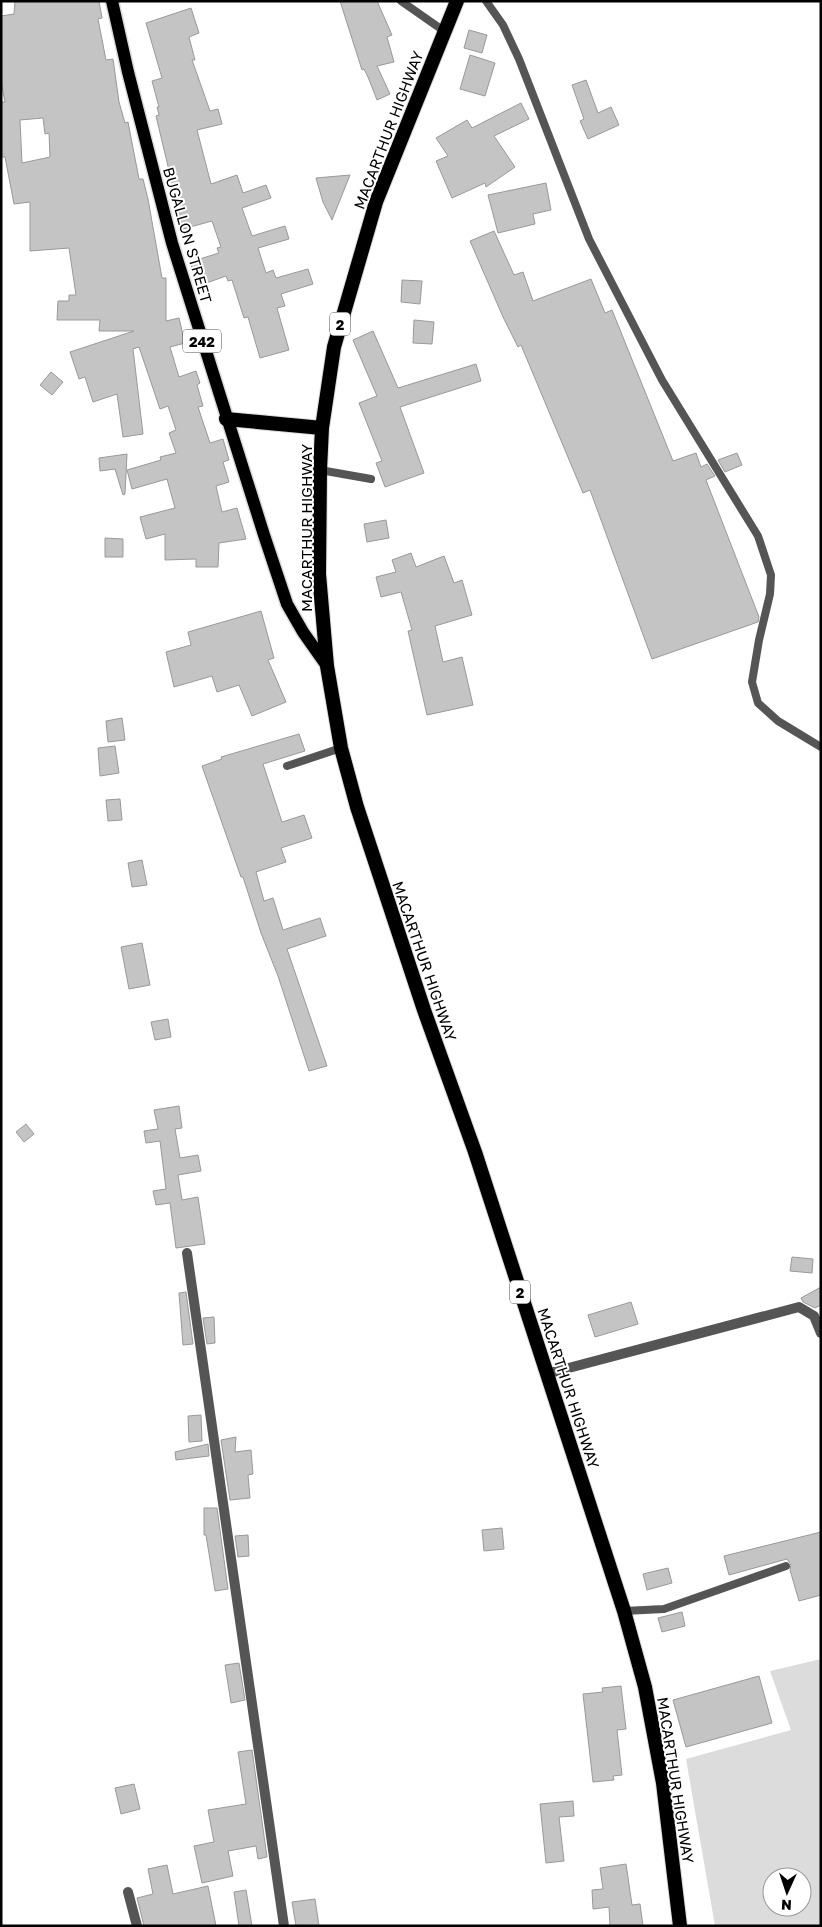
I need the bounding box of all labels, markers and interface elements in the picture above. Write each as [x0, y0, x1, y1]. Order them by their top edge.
street label: MACARTHUR HIGHWAY [349, 48, 427, 212]
street label: BUGALLON STREET [160, 165, 216, 305]
road number: 2 [330, 312, 350, 336]
road number: 242 [183, 330, 221, 352]
street label: MACARTHUR HIGHWAY [297, 444, 315, 612]
street label: MACARTHUR HIGHWAY [389, 879, 461, 1044]
road number: 2 [510, 1280, 530, 1304]
street label: MACARTHUR HIGHWAY [534, 1305, 604, 1471]
street label: MACARTHUR HIGHWAY [654, 1696, 698, 1865]
north arrow [762, 1867, 812, 1917]
text: N [781, 1897, 792, 1914]

